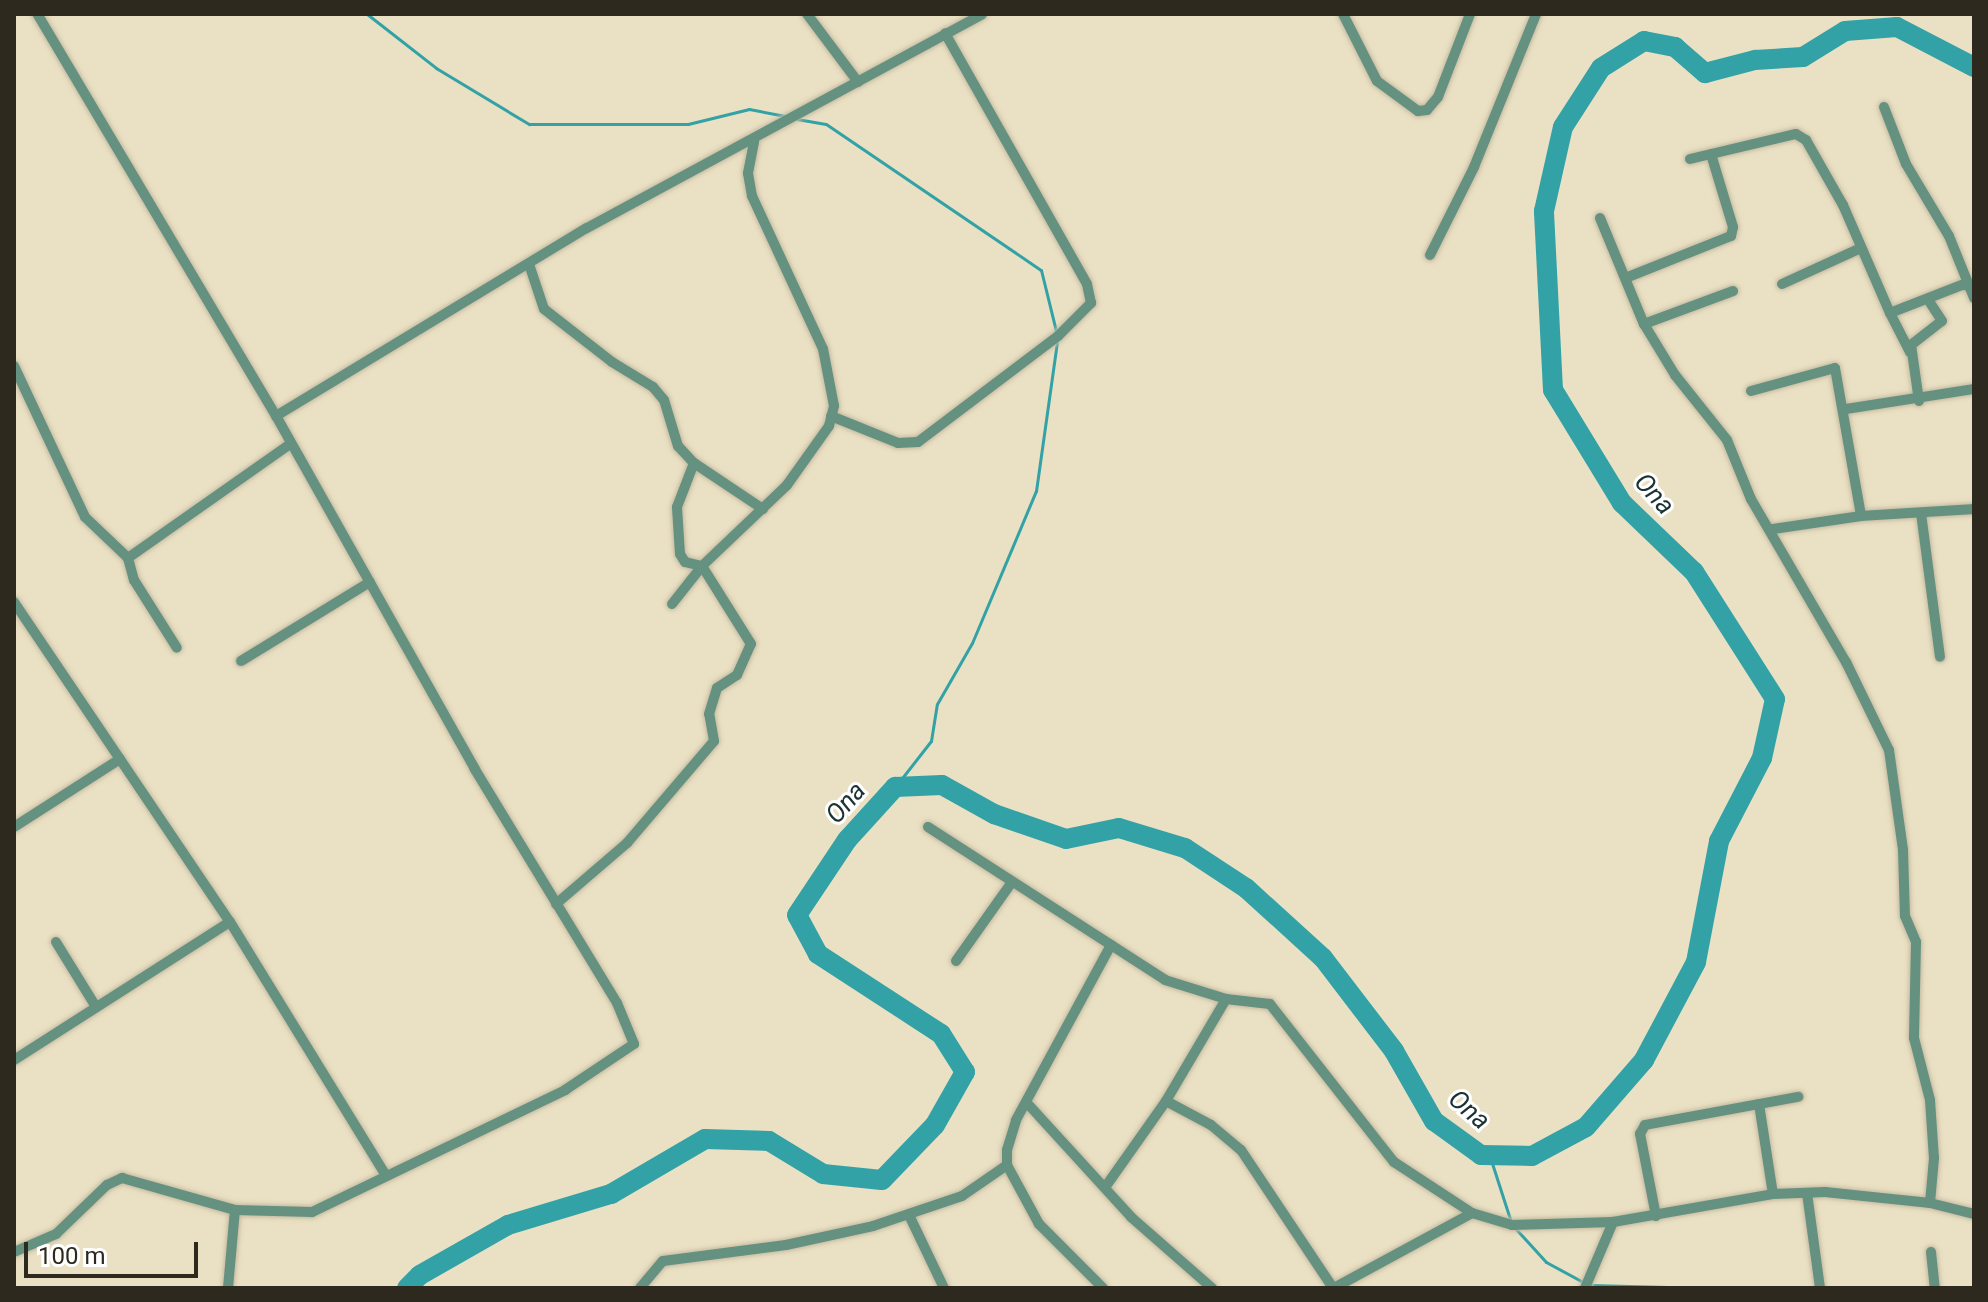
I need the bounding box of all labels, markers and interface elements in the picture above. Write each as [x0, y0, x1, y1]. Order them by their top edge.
water label: Ona [1627, 467, 1681, 521]
water label: Ona [819, 776, 873, 830]
water label: Ona [1442, 1083, 1496, 1137]
scale bar [28, 1226, 202, 1276]
text: 100 m [38, 1242, 105, 1270]

